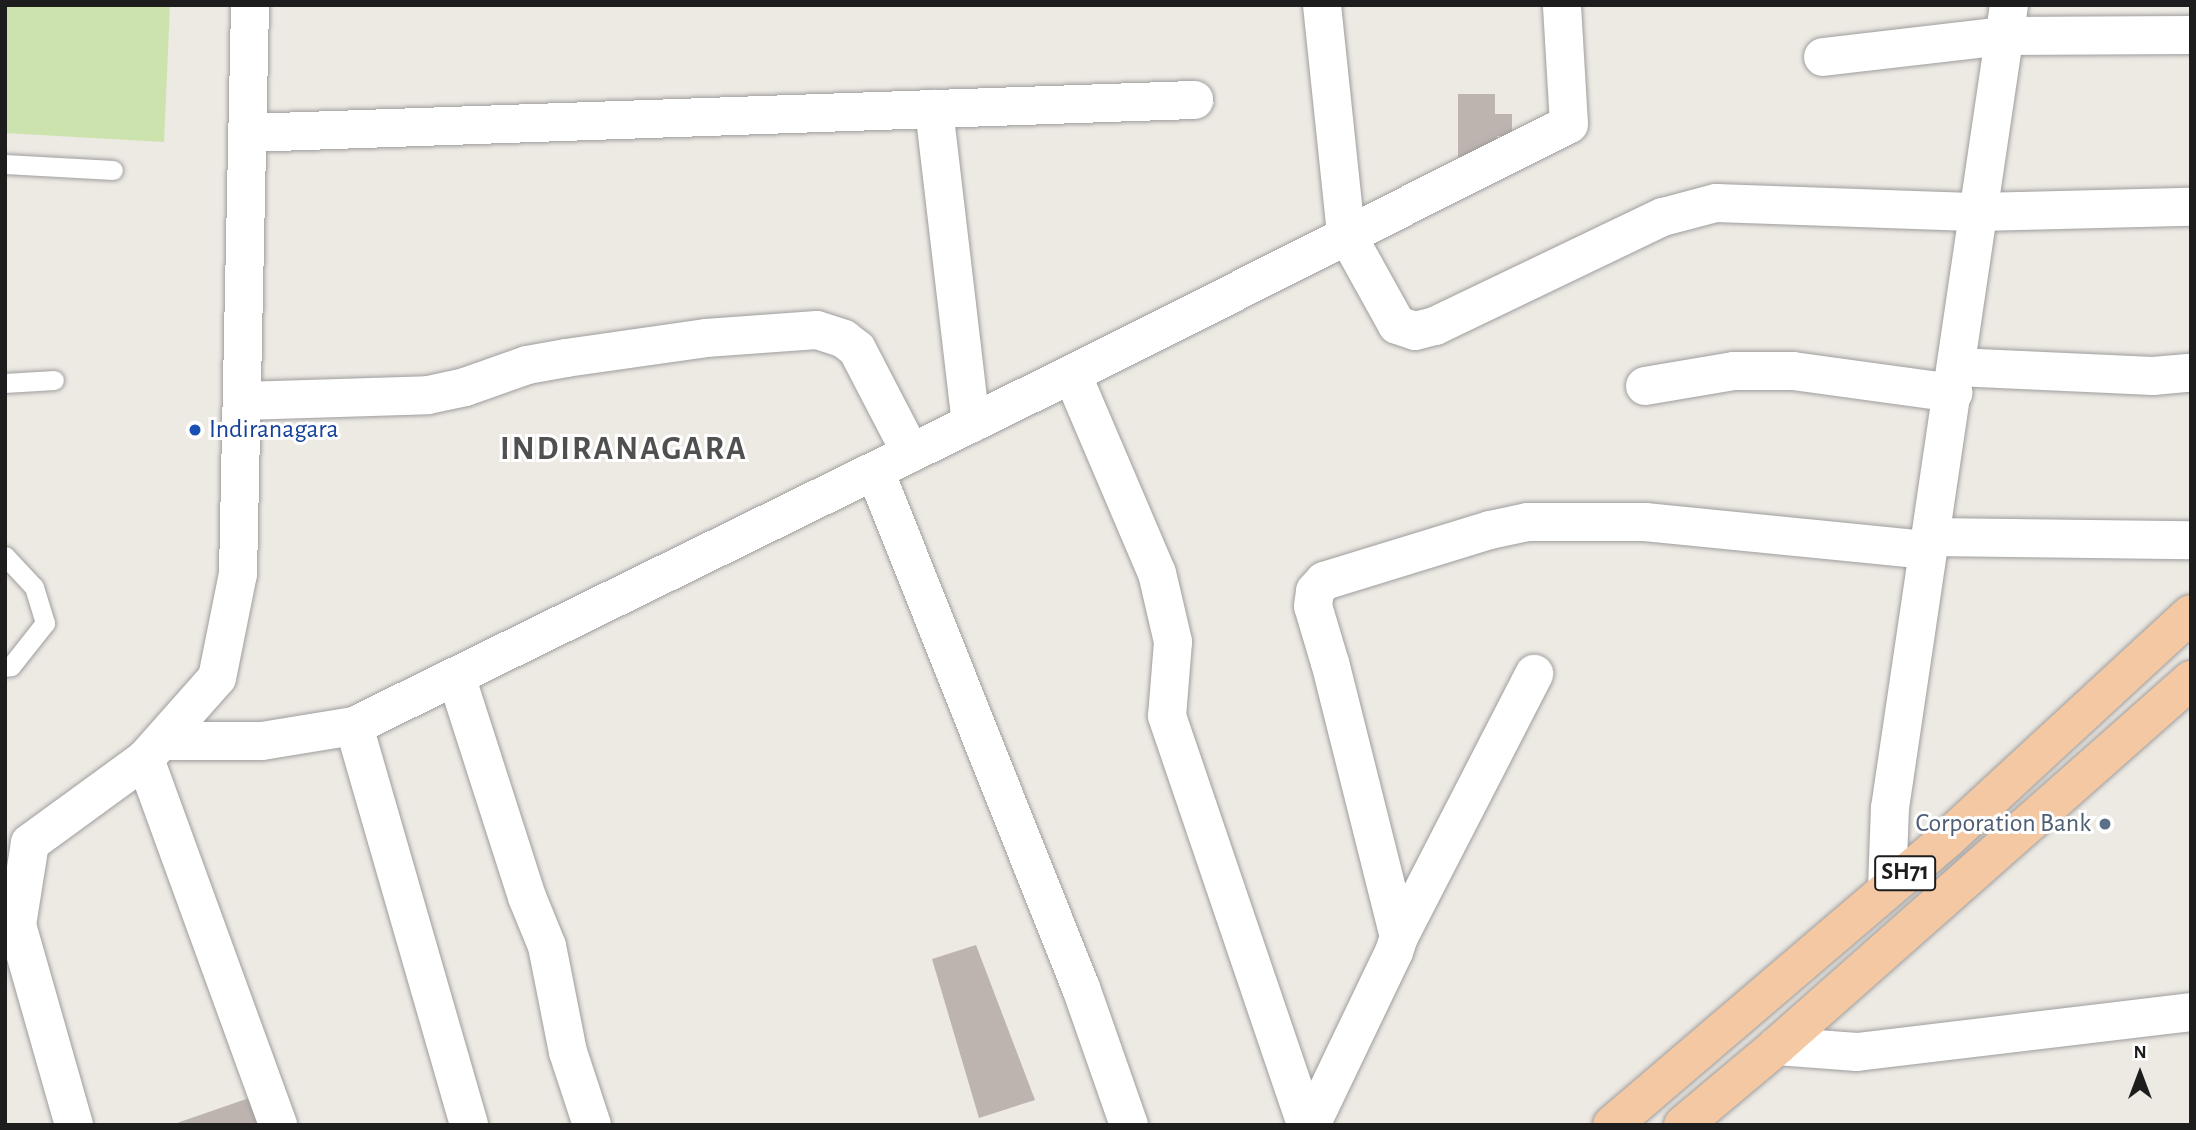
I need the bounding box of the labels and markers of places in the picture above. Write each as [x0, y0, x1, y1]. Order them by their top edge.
place label: Indiranagara [209, 414, 338, 446]
marker: Indiranagara [187, 422, 203, 438]
place label: Corporation Bank [1915, 808, 2091, 840]
marker: Corporation Bank [2097, 816, 2113, 832]

